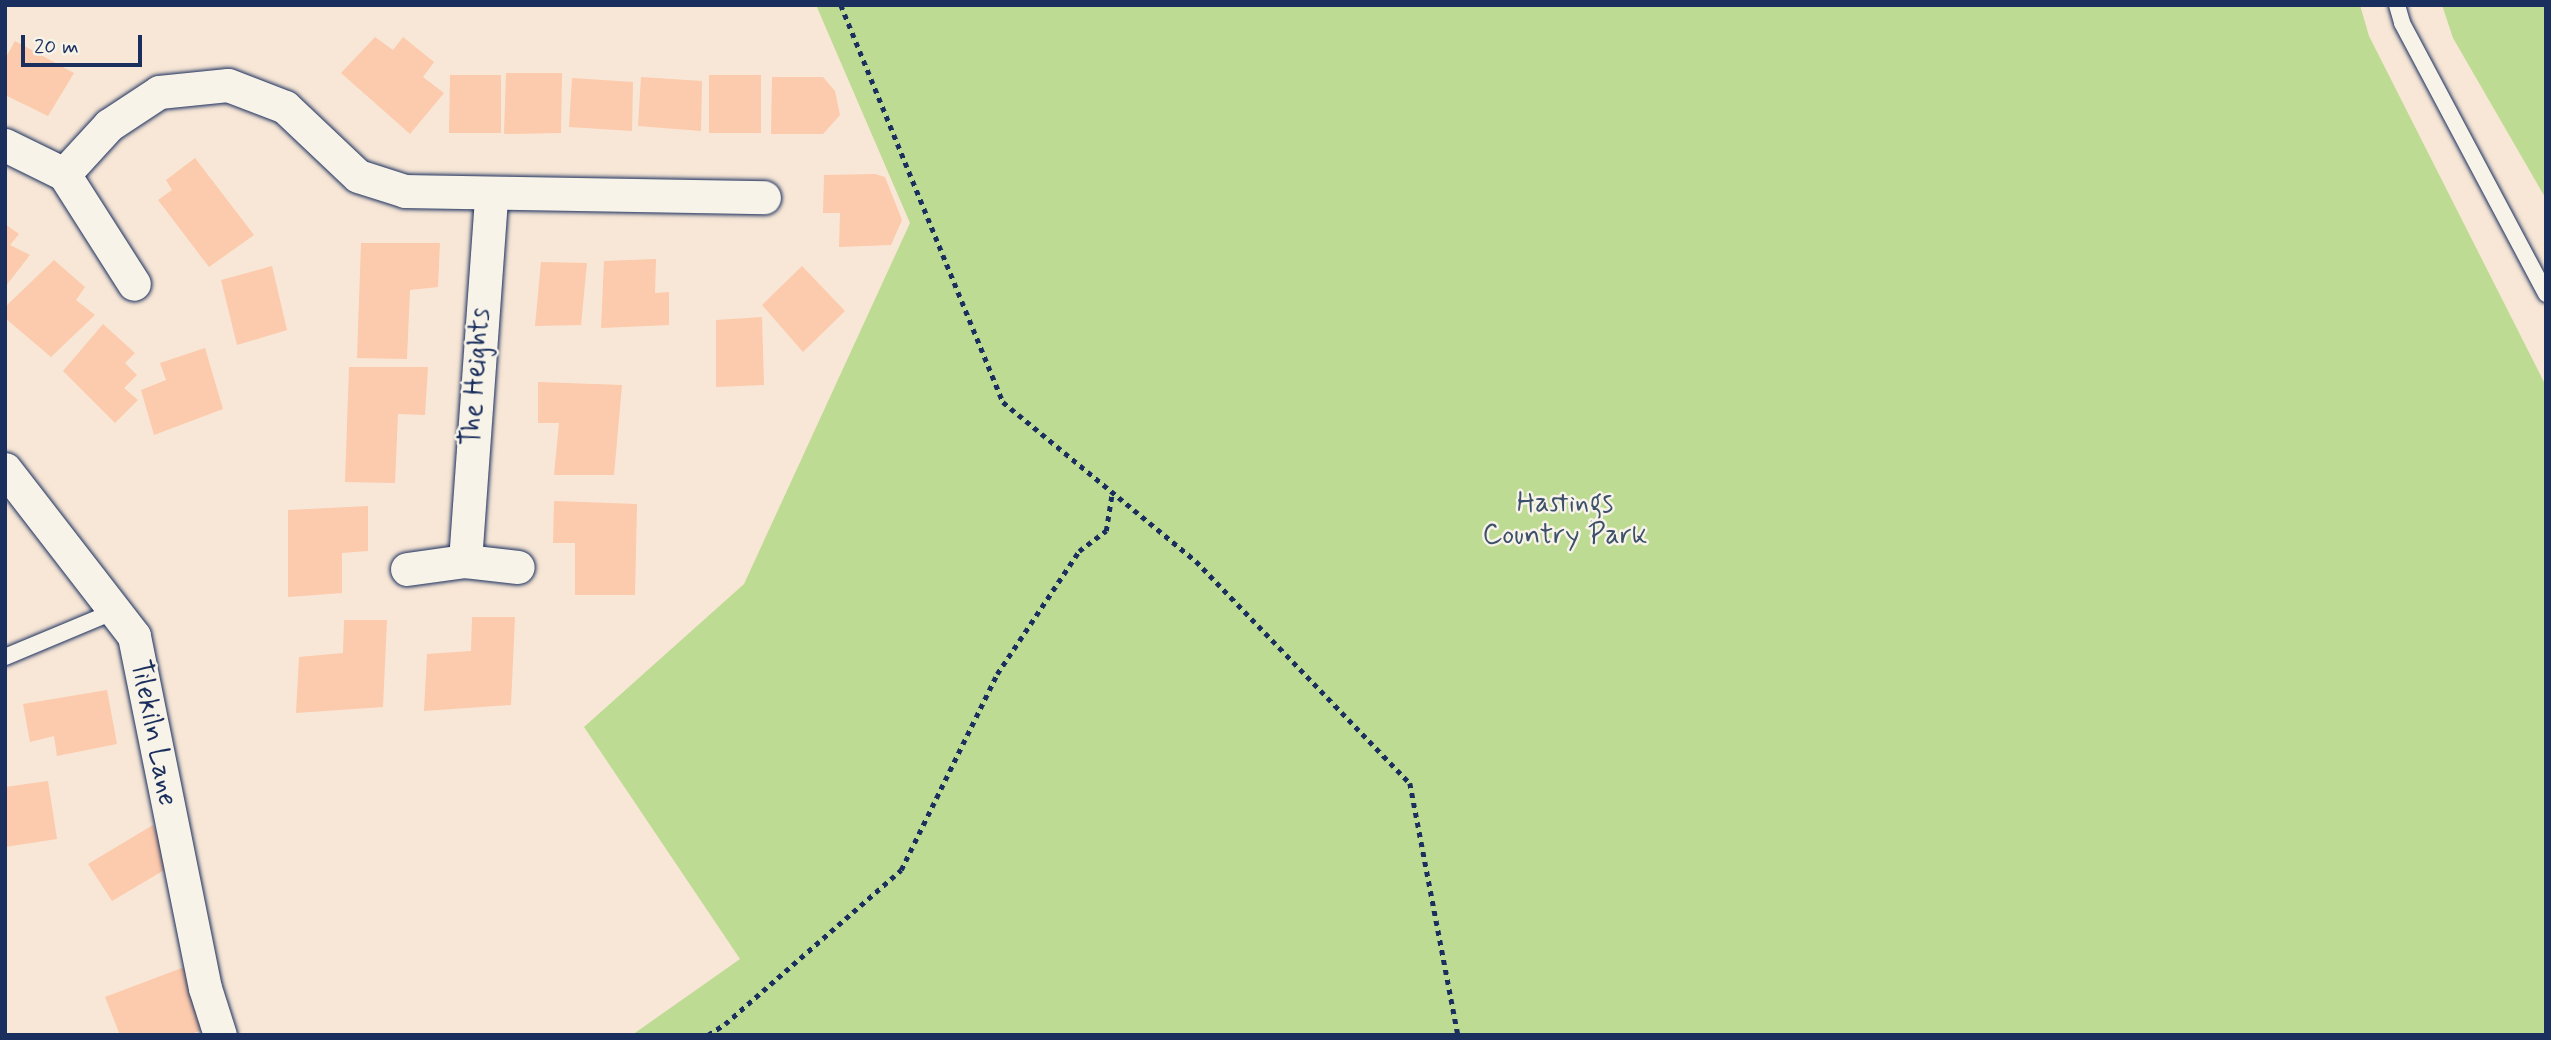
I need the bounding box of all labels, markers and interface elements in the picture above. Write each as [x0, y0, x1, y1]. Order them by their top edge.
scale bar [24, 21, 145, 65]
text: 20 m [34, 33, 79, 61]
street label: The Heights [455, 307, 499, 447]
park label: Hastings Country Park [1485, 487, 1645, 553]
street label: Tilekiln Lane [122, 656, 184, 810]

